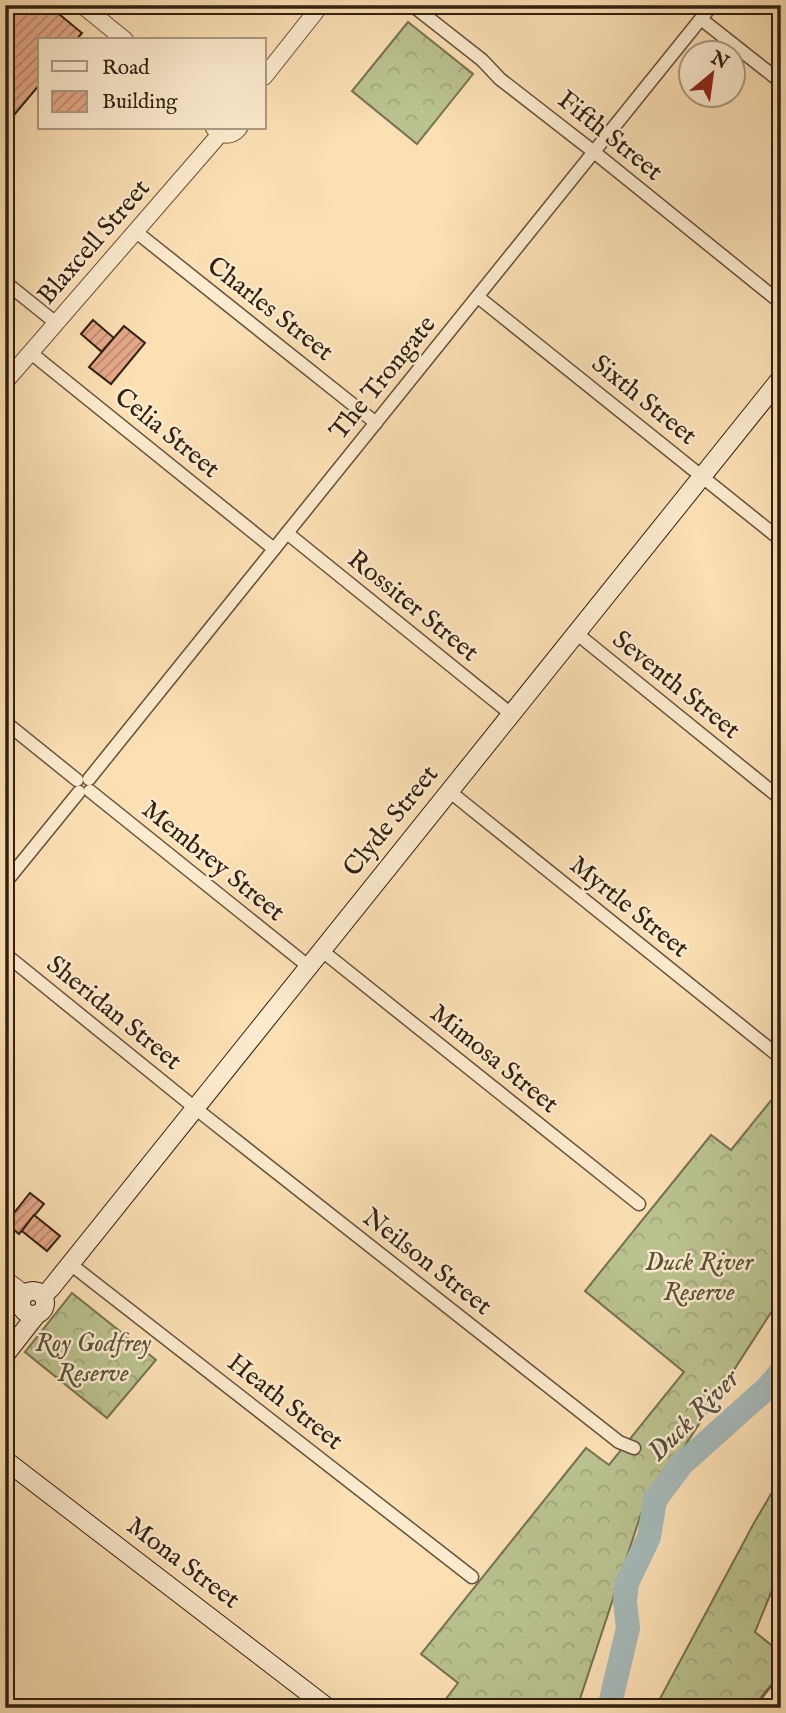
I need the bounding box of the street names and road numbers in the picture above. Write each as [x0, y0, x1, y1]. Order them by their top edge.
street label: Fifth Street [551, 84, 669, 188]
street label: Blaxcell Street [30, 172, 158, 312]
street label: Charles Street [200, 249, 340, 369]
street label: The Trongate [323, 309, 443, 447]
street label: Sixth Street [585, 348, 703, 453]
street label: Celia Street [108, 380, 226, 486]
street label: Rossiter Street [341, 543, 485, 669]
street label: Seventh Street [605, 623, 747, 747]
street label: Clyde Street [336, 759, 446, 883]
street label: Membrey Street [135, 793, 291, 929]
street label: Myrtle Street [563, 849, 696, 965]
street label: Sheridan Street [40, 948, 188, 1078]
street label: Mimosa Street [423, 997, 565, 1121]
street label: Neilson Street [356, 1201, 498, 1323]
street label: Heath Street [220, 1346, 350, 1458]
street label: Mona Street [120, 1510, 246, 1616]

